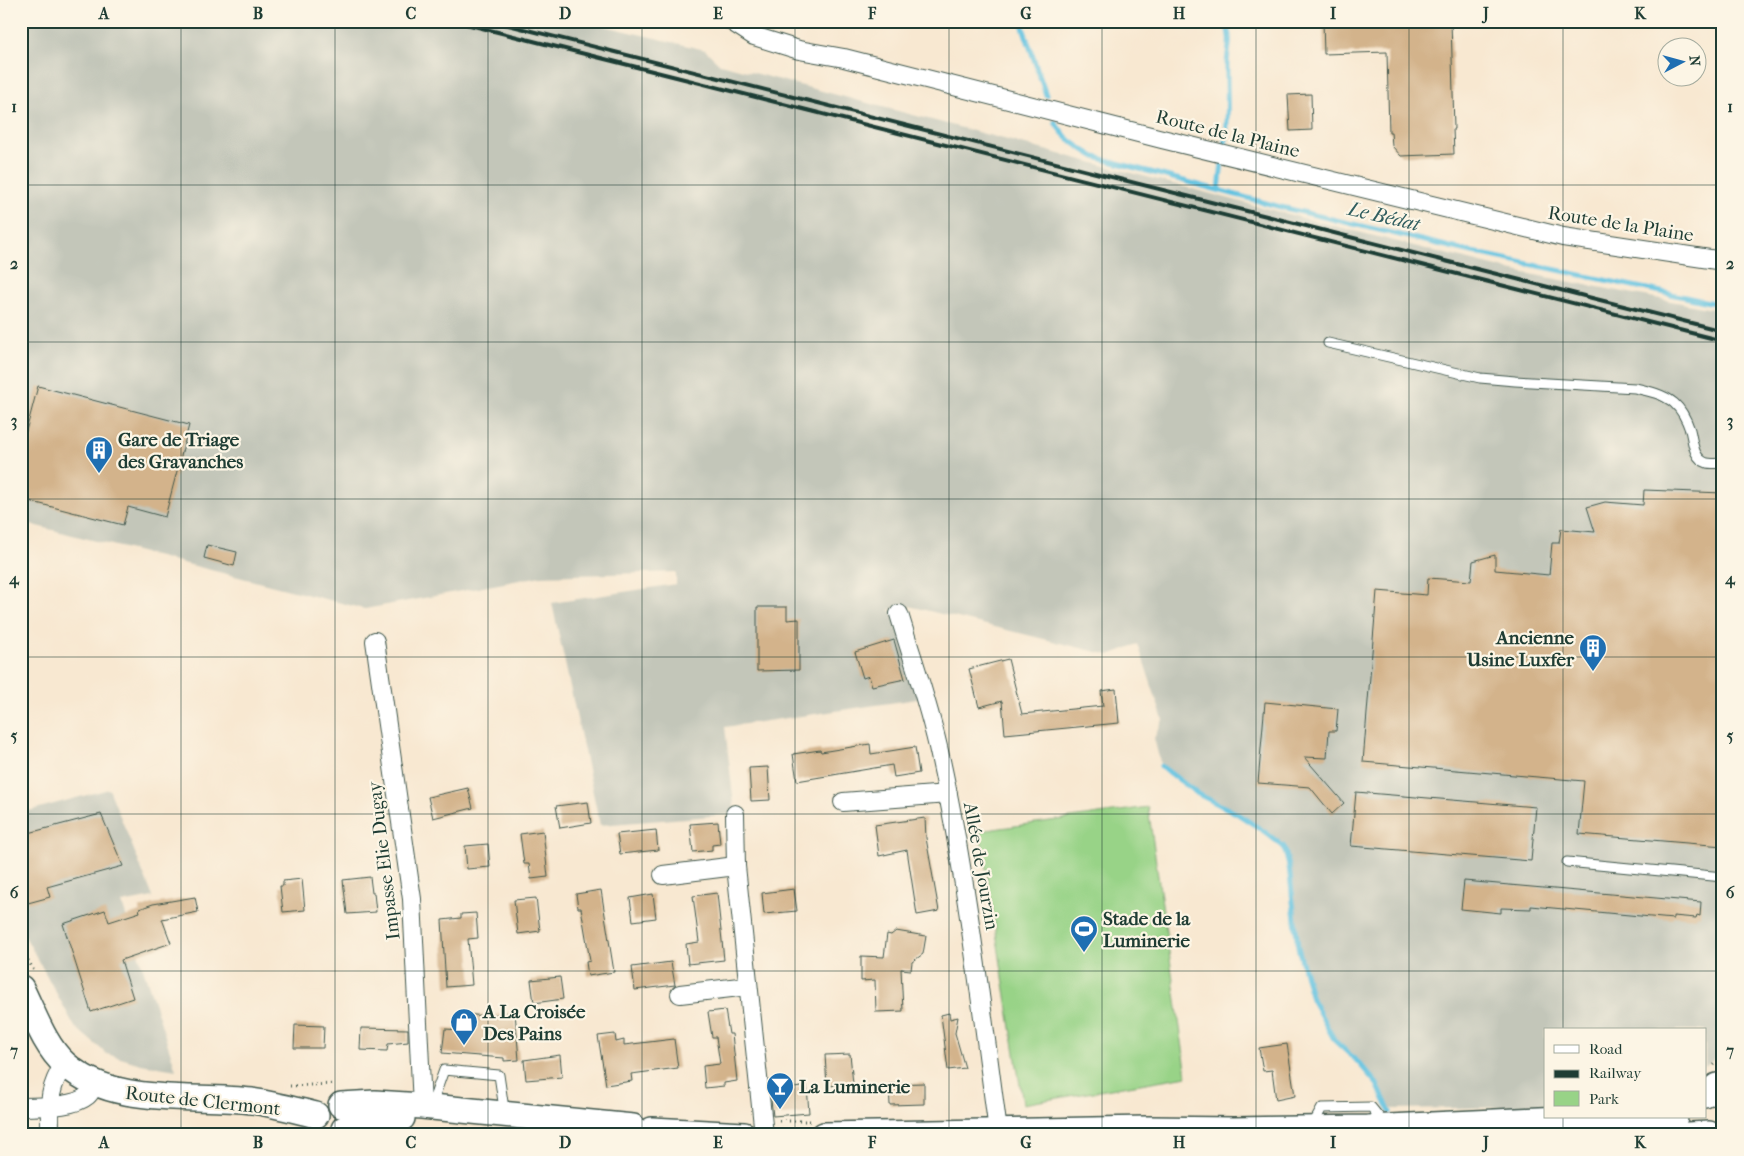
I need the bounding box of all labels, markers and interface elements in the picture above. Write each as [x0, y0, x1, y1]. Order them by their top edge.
text: A [98, 4, 110, 23]
text: B [253, 4, 263, 23]
text: C [406, 4, 417, 23]
text: D [559, 4, 571, 23]
text: E [713, 4, 723, 23]
text: F [867, 4, 877, 23]
text: G [1020, 4, 1032, 23]
text: H [1173, 4, 1186, 23]
text: I [1330, 4, 1337, 23]
text: J [1481, 4, 1489, 24]
text: K [1634, 4, 1647, 23]
north arrow [1656, 38, 1706, 88]
text: N [1685, 55, 1703, 67]
text: 1 [11, 97, 17, 116]
text: 1 [1727, 97, 1733, 116]
street label: Route de la Plaine [1154, 105, 1302, 162]
water label: Le Bédat [1344, 197, 1424, 236]
street label: Route de la Plaine [1546, 202, 1695, 246]
text: 2 [10, 254, 18, 273]
text: 2 [1726, 254, 1734, 273]
text: 3 [11, 411, 17, 431]
text: 3 [1727, 411, 1733, 431]
place label: Gare de Triage des Gravanches [118, 429, 243, 473]
building icon: Gare de Triage des Gravanches [84, 435, 114, 474]
text: 4 [8, 569, 20, 589]
text: 4 [1724, 569, 1736, 589]
place label: Ancienne Usine Luxfer [1466, 627, 1575, 671]
building icon: Ancienne Usine Luxfer [1578, 633, 1608, 672]
text: 5 [11, 726, 18, 745]
text: 5 [1727, 726, 1734, 745]
street label: Impasse Elie Dugay [363, 779, 405, 941]
street label: Allée de Jourzin [959, 800, 1003, 932]
text: 6 [10, 883, 19, 902]
text: 6 [1726, 883, 1735, 902]
place label: Stade de la Luminerie [1103, 908, 1191, 952]
sports icon: Stade de la Luminerie [1069, 914, 1099, 953]
place label: A La Croisée Des Pains [482, 1001, 586, 1045]
shop icon: A La Croisée Des Pains [449, 1007, 479, 1046]
legend [1544, 1028, 1706, 1118]
text: Road [1589, 1040, 1623, 1058]
text: 7 [9, 1041, 18, 1060]
text: 7 [1725, 1041, 1734, 1060]
text: Railway [1589, 1064, 1642, 1082]
bar icon: La Luminerie [765, 1071, 795, 1110]
place label: La Luminerie [799, 1076, 911, 1098]
street label: Route de Clermont [124, 1082, 282, 1120]
text: Park [1589, 1090, 1619, 1108]
text: A [98, 1133, 110, 1152]
text: B [253, 1133, 263, 1152]
text: C [406, 1133, 417, 1152]
text: D [559, 1133, 571, 1152]
text: E [713, 1133, 723, 1152]
text: F [867, 1133, 877, 1152]
text: G [1020, 1133, 1032, 1152]
text: H [1173, 1133, 1186, 1152]
text: I [1330, 1133, 1337, 1152]
text: J [1481, 1133, 1489, 1153]
text: K [1634, 1133, 1647, 1152]

